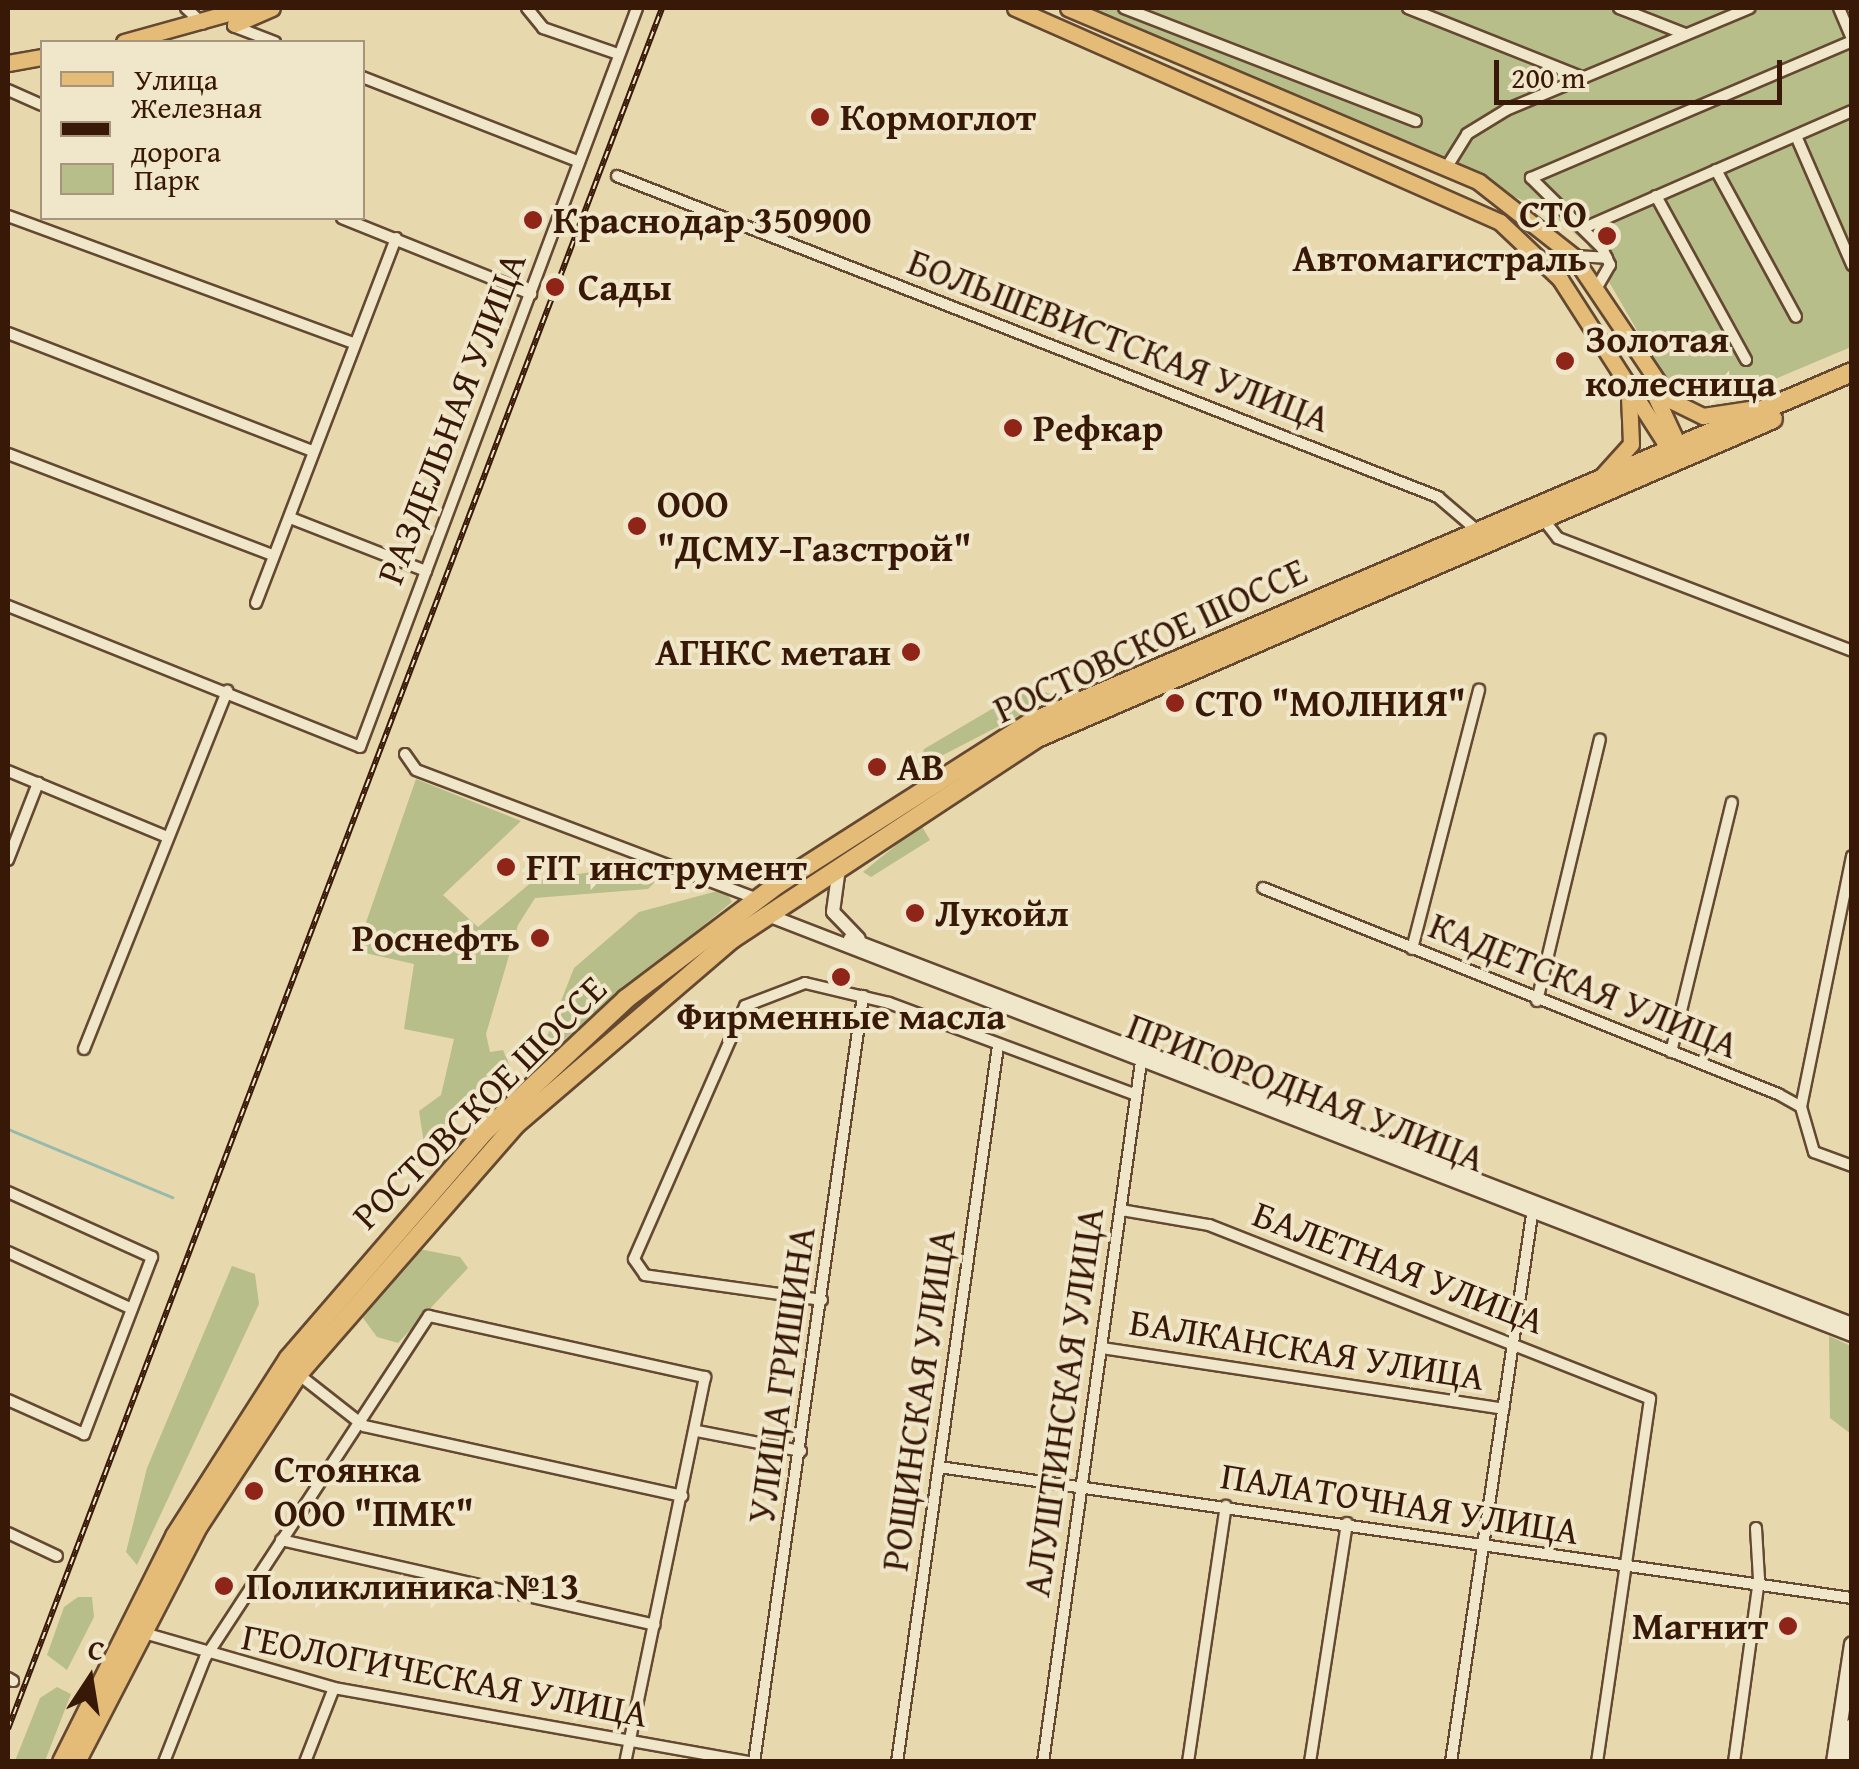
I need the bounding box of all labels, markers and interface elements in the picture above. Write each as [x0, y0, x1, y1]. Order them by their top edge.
legend [40, 40, 365, 220]
scale bar [1499, 40, 1786, 102]
text: 200 m [1511, 55, 1585, 99]
text: Улица [134, 57, 218, 101]
text: Железная дорога [131, 85, 262, 173]
place label: Кормоглот [840, 94, 1036, 140]
marker: Кормоглот [809, 106, 831, 128]
text: Парк [134, 157, 200, 201]
place label: СТО Автомагистраль [1293, 191, 1587, 280]
place label: Краснодар 350900 [553, 197, 871, 243]
marker: Краснодар 350900 [522, 209, 544, 231]
marker: СТО Автомагистраль [1596, 225, 1618, 247]
street label: БОЛЬШЕВИСТСКАЯ УЛИЦА [902, 238, 1336, 442]
street label: РАЗДЕЛЬНАЯ УЛИЦА [367, 246, 535, 590]
place label: Сады [578, 264, 672, 310]
marker: Сады [542, 274, 568, 300]
place label: Золотая колесница [1585, 316, 1776, 406]
marker: Золотая колесница [1554, 350, 1576, 372]
place label: Рефкар [1033, 405, 1163, 451]
marker: Рефкар [1002, 417, 1024, 439]
place label: ООО "ДСМУ-Газстрой" [657, 481, 972, 570]
marker: ООО "ДСМУ-Газстрой" [626, 515, 648, 537]
street label: РОСТОВСКОЕ ШОССЕ [986, 547, 1314, 733]
place label: АГНКС метан [655, 629, 891, 675]
marker: АГНКС метан [900, 641, 922, 663]
place label: СТО "МОЛНИЯ" [1195, 680, 1466, 726]
marker: СТО "МОЛНИЯ" [1164, 692, 1186, 714]
place label: АВ [897, 744, 945, 790]
marker: АВ [866, 756, 888, 778]
place label: FIT инструмент [526, 844, 807, 890]
marker: FIT инструмент [495, 856, 517, 878]
place label: Лукойл [935, 890, 1069, 936]
marker: Лукойл [904, 902, 926, 924]
street label: КАДЕТСКАЯ УЛИЦА [1423, 902, 1745, 1068]
place label: Роснефть [352, 915, 520, 961]
marker: Роснефть [529, 927, 551, 949]
street label: РОСТОВСКОЕ ШОССЕ [343, 966, 615, 1238]
marker: Фирменные масла [830, 966, 852, 988]
place label: Фирменные масла [676, 993, 1006, 1039]
street label: ПРИГОРОДНАЯ УЛИЦА [1121, 1003, 1491, 1181]
street label: БАЛЕТНАЯ УЛИЦА [1247, 1190, 1551, 1344]
street label: АЛУШТИНСКАЯ УЛИЦА [1013, 1205, 1113, 1599]
street label: УЛИЦА ГРИШИНА [738, 1224, 824, 1526]
street label: РОЩИНСКАЯ УЛИЦА [871, 1226, 965, 1574]
street label: БАЛКАНСКАЯ УЛИЦА [1126, 1298, 1488, 1400]
place label: Стоянка ООО "ПМК" [274, 1446, 474, 1536]
street label: ПАЛАТОЧНАЯ УЛИЦА [1218, 1452, 1582, 1554]
marker: Стоянка ООО "ПМК" [243, 1480, 265, 1502]
place label: Поликлиника №13 [246, 1563, 579, 1609]
marker: Поликлиника №13 [211, 1573, 237, 1599]
place label: Магнит [1632, 1603, 1768, 1649]
street label: ГЕОЛОГИЧЕСКАЯ УЛИЦА [238, 1613, 652, 1737]
marker: Магнит [1777, 1615, 1799, 1637]
text: С [84, 1627, 108, 1671]
north arrow [40, 1629, 140, 1729]

